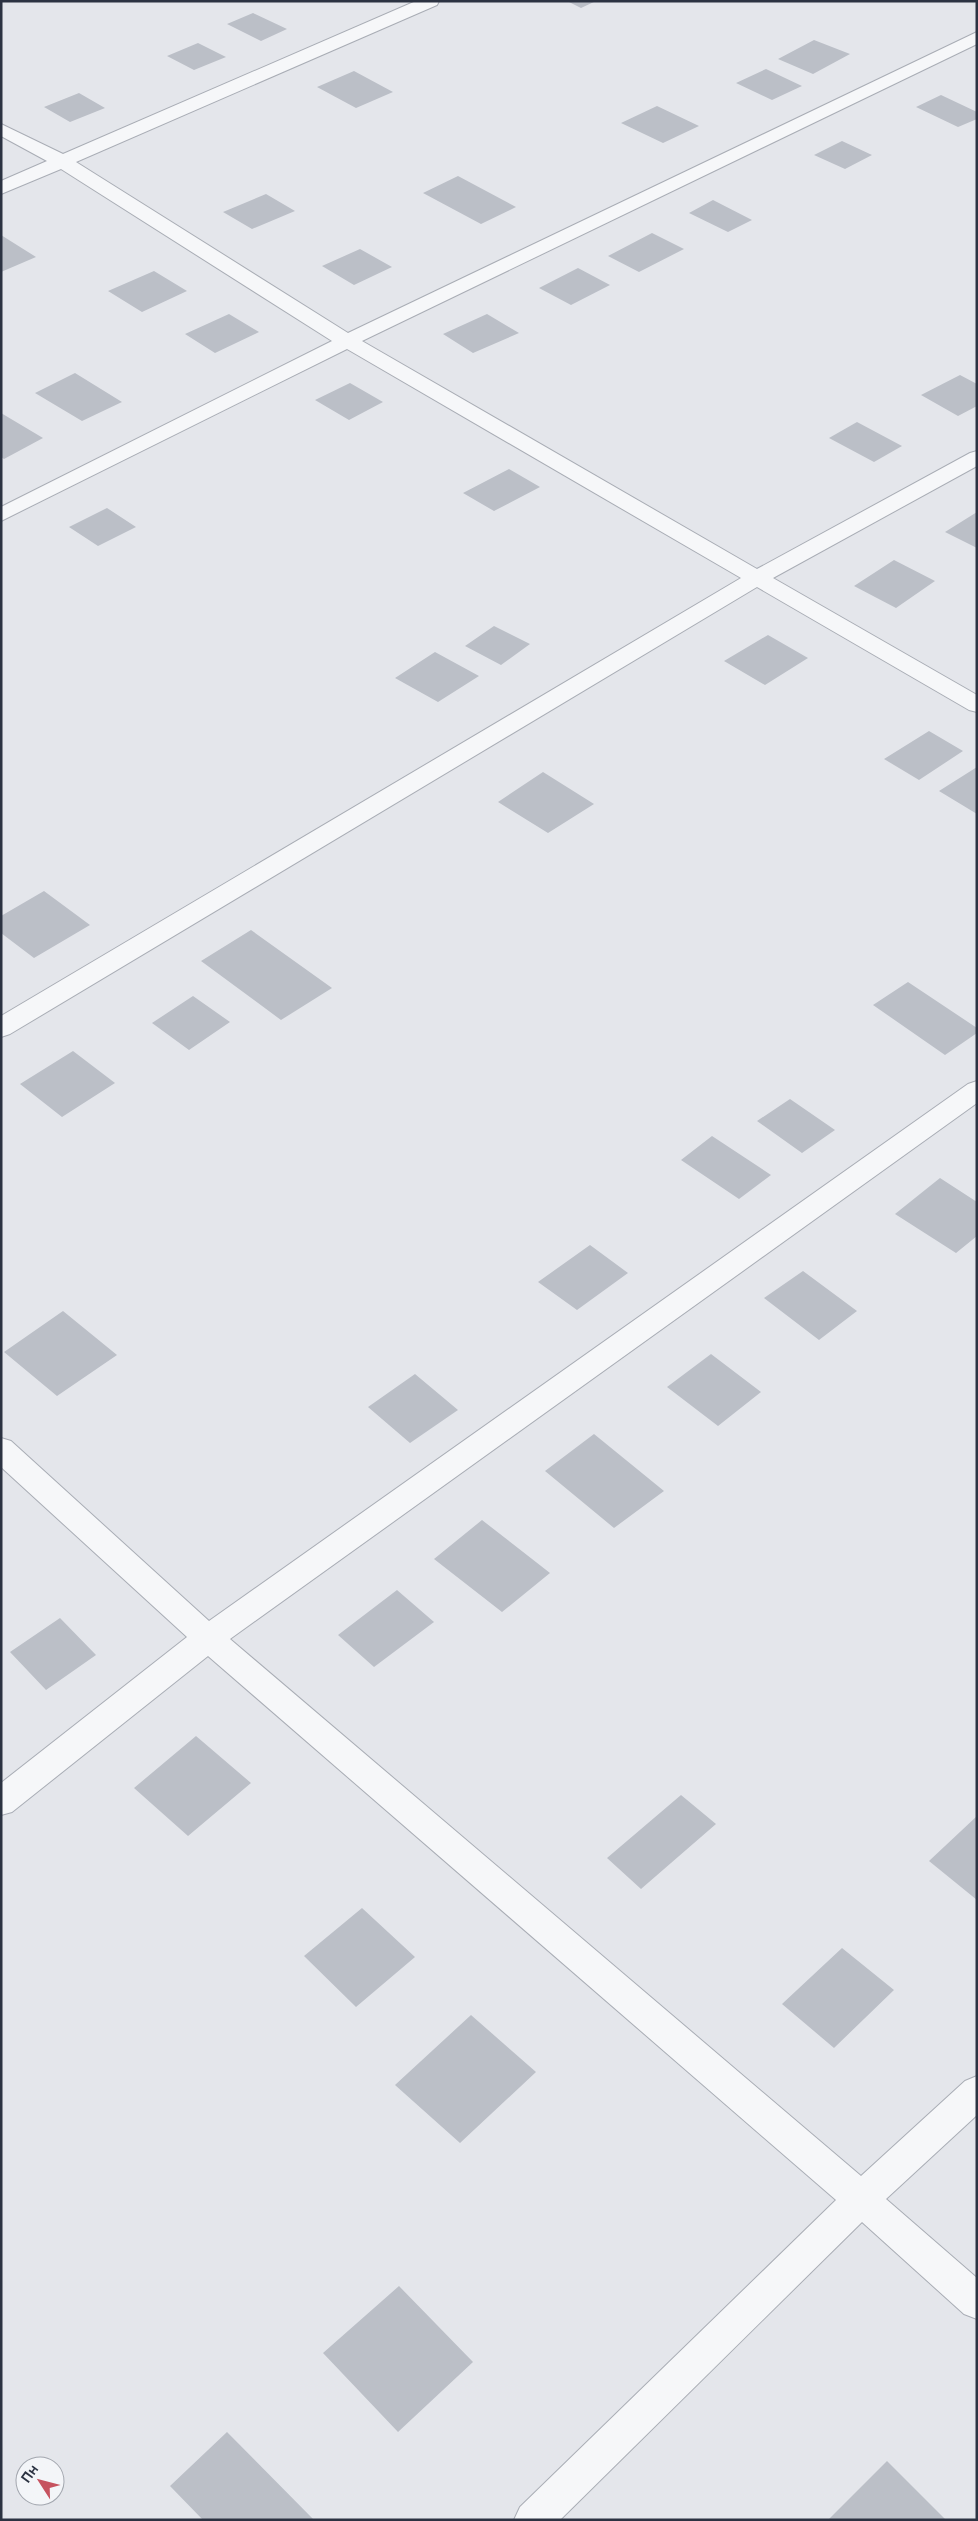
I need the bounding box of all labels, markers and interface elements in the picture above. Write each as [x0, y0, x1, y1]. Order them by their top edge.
north arrow [15, 2456, 65, 2506]
text: Пн [18, 2462, 43, 2487]

